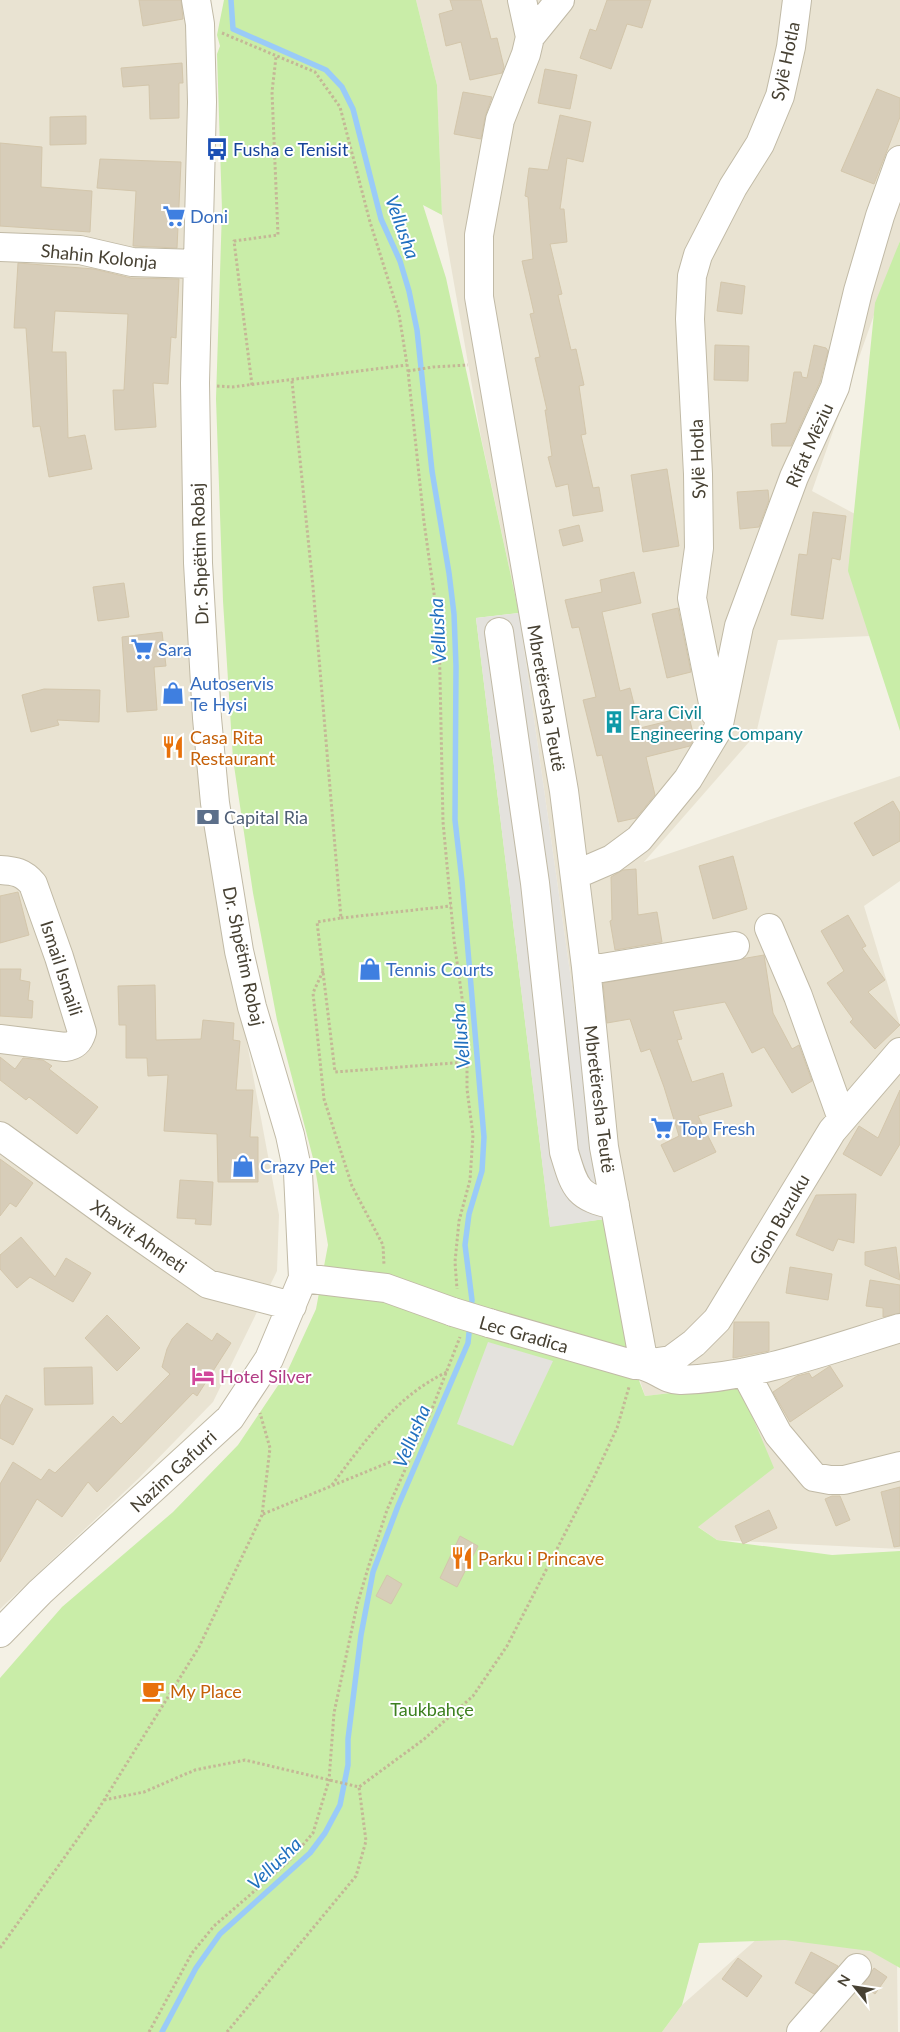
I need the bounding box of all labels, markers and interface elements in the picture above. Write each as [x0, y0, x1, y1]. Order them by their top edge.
street label: Sylë Hotla [766, 20, 804, 102]
bus stop icon: Fusha e Tenisit [204, 136, 230, 162]
place label: Fusha e Tenisit [233, 138, 349, 160]
water label: Vellusha [381, 192, 425, 262]
supermarket icon: Doni [161, 203, 187, 229]
place label: Doni [190, 205, 228, 227]
street label: Shahin Kolonja [40, 239, 158, 273]
street label: Rifat Mëziu [781, 399, 837, 491]
street label: Sylë Hotla [685, 419, 709, 499]
street label: Dr. Shpëtim Robaj [186, 483, 212, 625]
water label: Vellusha [424, 598, 450, 664]
street label: Mbretëresha Teutë [523, 623, 571, 773]
supermarket icon: Sara [129, 636, 155, 662]
place label: Sara [158, 638, 192, 660]
place label: Autoservis Te Hysi [190, 672, 274, 715]
shop icon: Autoservis Te Hysi [160, 680, 186, 706]
place label: Fara Civil Engineering Company [630, 701, 804, 744]
building icon: Fara Civil Engineering Company [601, 709, 627, 735]
place label: Casa Rita Restaurant [190, 726, 276, 769]
restaurant icon: Casa Rita Restaurant [160, 734, 186, 760]
bank icon: Capital Ria [195, 804, 221, 830]
place label: Capital Ria [224, 806, 308, 828]
street label: Dr. Shpëtim Robaj [218, 884, 270, 1028]
street label: Ismail Ismaili [36, 918, 88, 1018]
shop icon: Tennis Courts [357, 956, 383, 982]
place label: Tennis Courts [386, 958, 494, 980]
water label: Vellusha [446, 1002, 474, 1070]
street label: Mbretëresha Teutë [580, 1024, 620, 1174]
supermarket icon: Top Fresh [649, 1115, 675, 1141]
place label: Top Fresh [679, 1117, 755, 1139]
shop icon: Crazy Pet [230, 1153, 256, 1179]
place label: Crazy Pet [260, 1155, 336, 1177]
street label: Gjon Buzuku [744, 1170, 814, 1268]
street label: Xhavit Ahmeti [87, 1195, 191, 1277]
street label: Lec Gradica [477, 1311, 571, 1357]
hotel icon: Hotel Silver [190, 1363, 216, 1389]
place label: Hotel Silver [220, 1365, 312, 1387]
water label: Vellusha [388, 1401, 434, 1471]
street label: Nazim Gafurri [125, 1425, 221, 1517]
restaurant icon: Parku i Princave [449, 1545, 475, 1571]
place label: Parku i Princave [478, 1547, 604, 1569]
cafe icon: My Place [140, 1678, 166, 1704]
place label: My Place [170, 1680, 242, 1702]
park label: Taukbahçe [390, 1698, 474, 1720]
water label: Vellusha [242, 1832, 306, 1894]
north arrow [830, 1962, 880, 2012]
text: N [833, 1971, 853, 1989]

